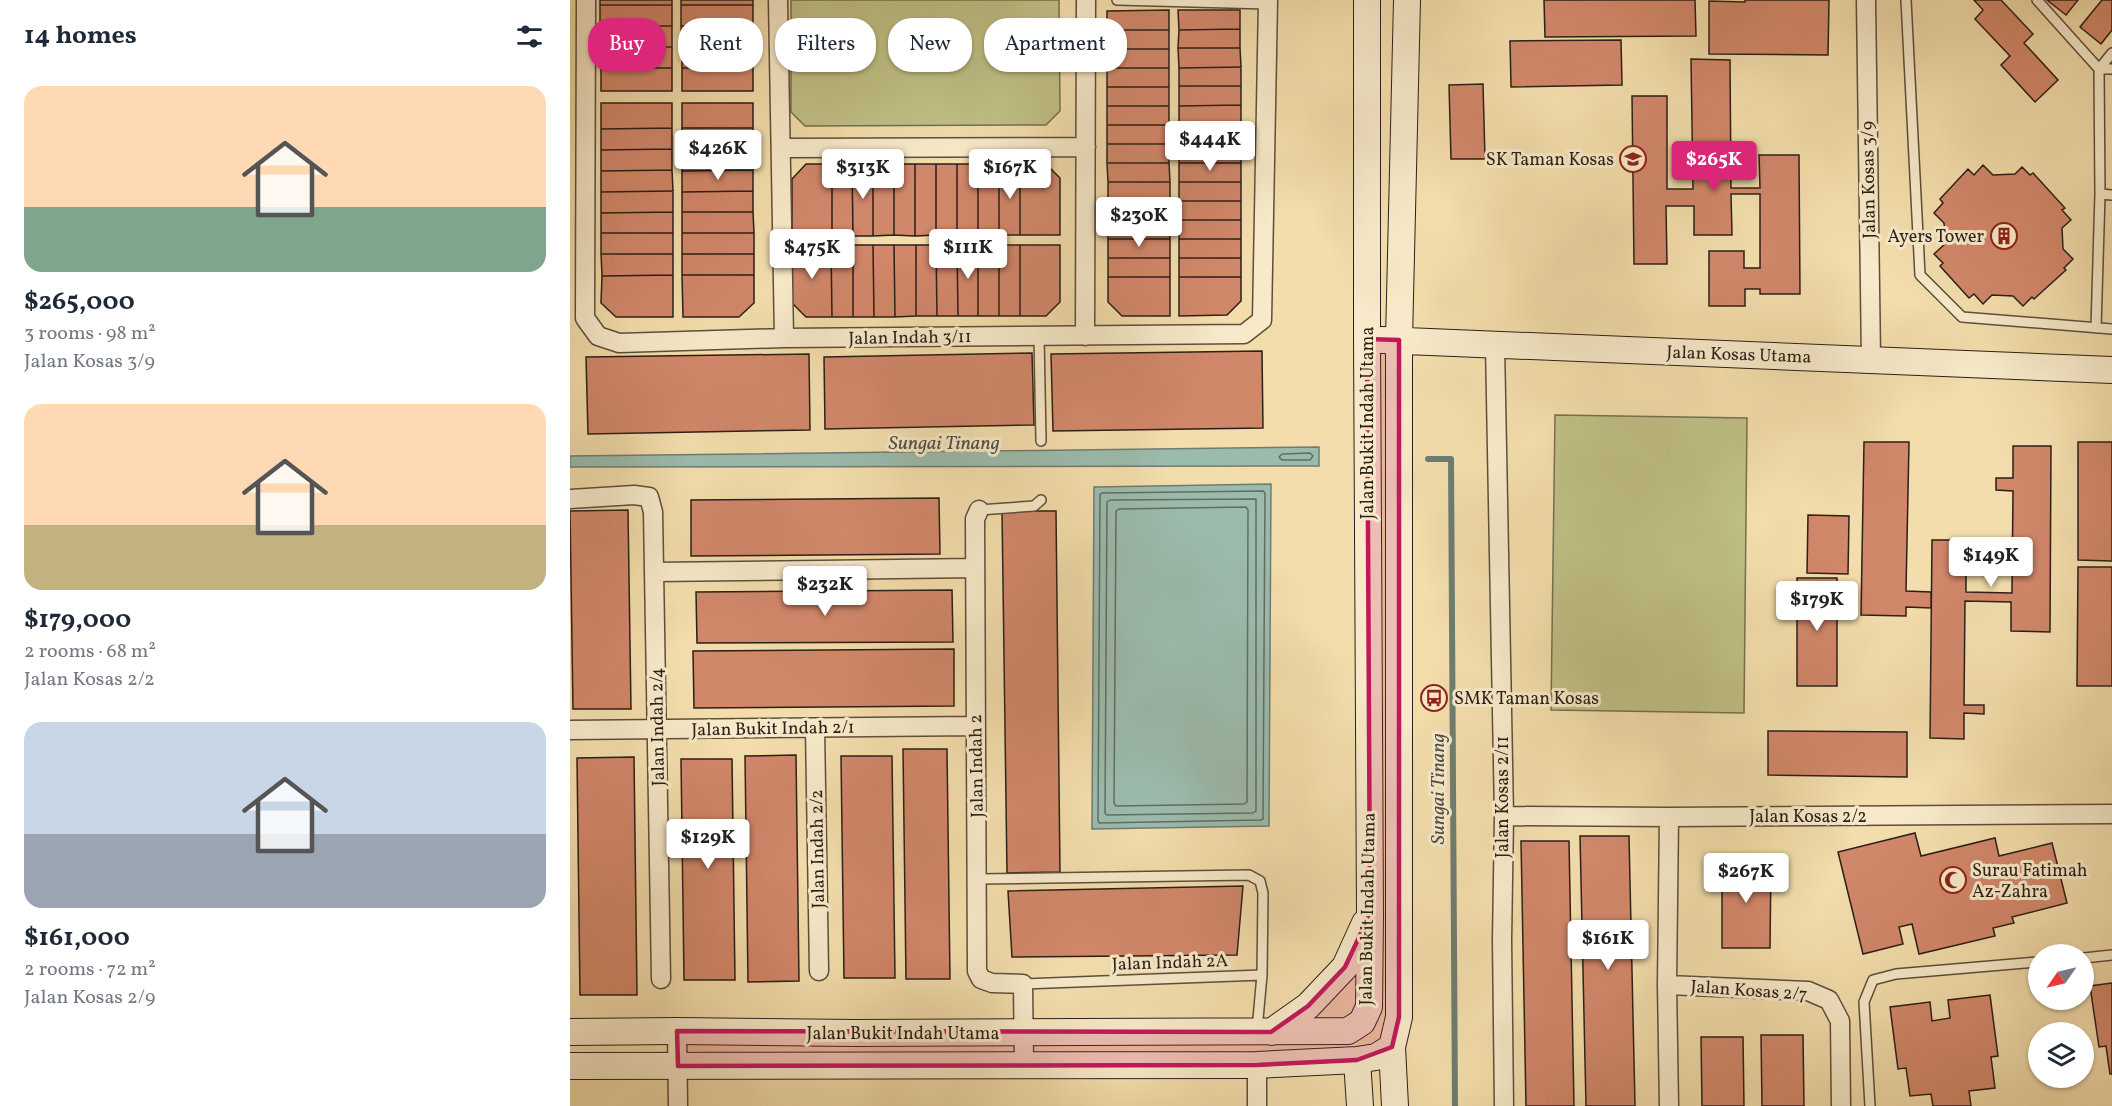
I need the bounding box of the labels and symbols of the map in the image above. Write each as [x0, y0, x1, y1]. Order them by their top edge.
pin: $444K [1168, 121, 1252, 172]
street label: Jalan Kosas 3/9 [1856, 121, 1883, 239]
pin: $426K [676, 130, 760, 181]
pin: $265K [1672, 141, 1756, 192]
school or university icon: SK Taman Kosas [1618, 144, 1648, 174]
place label: SK Taman Kosas [1486, 148, 1614, 173]
pin: $313K [821, 149, 905, 200]
pin: $167K [968, 149, 1052, 200]
pin: $230K [1097, 197, 1181, 248]
building icon: Ayers Tower [1989, 221, 2019, 251]
place label: Ayers Tower [1888, 225, 1984, 250]
pin: $475K [770, 229, 854, 280]
pin: $111K [926, 229, 1010, 280]
street label: Jalan Indah 3/11 [848, 325, 972, 352]
street label: Jalan Bukit Indah Utama [1356, 326, 1381, 519]
street label: Jalan Kosas Utama [1666, 340, 1812, 371]
water label: Sungai Tinang [888, 430, 1000, 458]
pin: $149K [1949, 537, 2033, 588]
pin: $232K [783, 566, 867, 617]
pin: $179K [1775, 581, 1859, 632]
street label: Jalan Indah 2/4 [645, 667, 672, 787]
bus stop icon: SMK Taman Kosas [1419, 683, 1449, 713]
place label: SMK Taman Kosas [1454, 687, 1599, 712]
street label: Jalan Indah 2 [964, 714, 991, 818]
street label: Jalan Bukit Indah 2/1 [691, 716, 855, 743]
water label: Sungai Tinang [1425, 733, 1453, 845]
street label: Jalan Kosas 2/11 [1491, 736, 1516, 858]
street label: Jalan Indah 2/2 [805, 789, 832, 909]
street label: Jalan Kosas 2/2 [1749, 805, 1867, 830]
street label: Jalan Bukit Indah Utama [1354, 812, 1383, 1006]
pin: $129K [666, 819, 750, 870]
pin: $267K [1704, 853, 1788, 904]
place label: Surau Fatimah Az-Zahra [1972, 859, 2088, 905]
mosque icon: Surau Fatimah Az-Zahra [1938, 865, 1968, 895]
pin: $161K [1566, 920, 1650, 971]
north arrow [2028, 944, 2094, 1010]
street label: Jalan Indah 2A [1111, 949, 1229, 978]
street label: Jalan Kosas 2/7 [1690, 975, 1808, 1008]
street label: Jalan Bukit Indah Utama [807, 1022, 1000, 1047]

